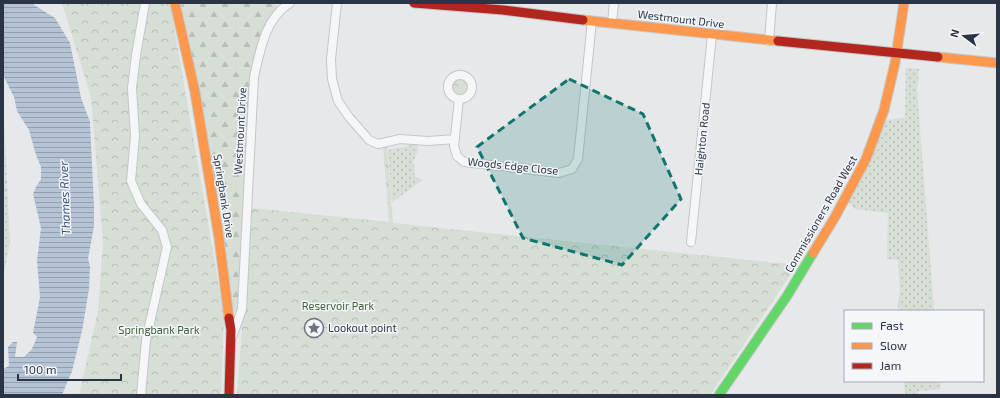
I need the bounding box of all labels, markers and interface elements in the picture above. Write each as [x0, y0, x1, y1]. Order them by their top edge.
street label: Westmount Drive [637, 7, 725, 30]
north arrow [944, 16, 984, 56]
text: N [947, 27, 961, 39]
street label: Westmount Drive [231, 87, 248, 175]
street label: Haighton Road [691, 102, 712, 176]
street label: Springbank Drive [211, 153, 238, 239]
street label: Commissioners Road West [782, 153, 859, 275]
street label: Woods Edge Close [467, 154, 559, 177]
water label: Thames River [56, 160, 72, 235]
park label: Reservoir Park [302, 299, 375, 312]
legend [844, 310, 984, 382]
place icon: Lookout point [303, 317, 325, 339]
text: Fast [880, 318, 904, 332]
place label: Lookout point [328, 321, 397, 334]
park label: Springbank Park [118, 323, 200, 336]
text: Slow [880, 338, 907, 352]
scale bar [18, 356, 121, 382]
text: Jam [880, 358, 901, 372]
text: 100 m [24, 362, 56, 376]

